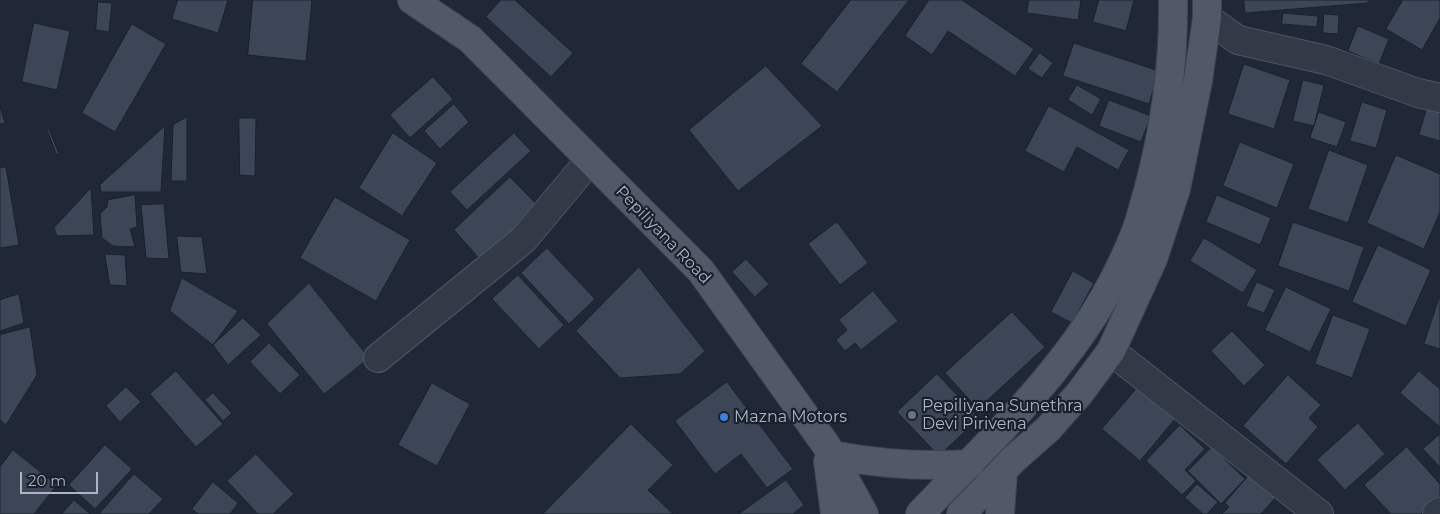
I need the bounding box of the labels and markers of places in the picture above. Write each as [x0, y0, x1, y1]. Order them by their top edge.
place label: Pepiliyana Sunethra Devi Pirivena [922, 396, 1082, 434]
place label: Mazna Motors [734, 407, 847, 427]
marker: Pepiliyana Sunethra Devi Pirivena [906, 409, 918, 421]
marker: Mazna Motors [718, 411, 730, 423]

